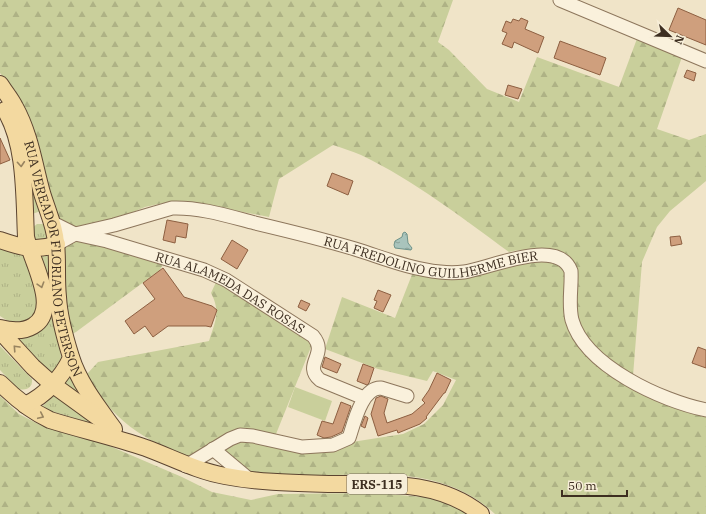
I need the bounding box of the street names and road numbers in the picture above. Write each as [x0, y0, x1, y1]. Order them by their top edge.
street label: RUA VEREADOR FLORIANO PETERSON [21, 138, 86, 379]
street label: RUA FREDOLINO GUILHERME BIER [322, 232, 539, 281]
street label: RUA ALAMEDA DAS ROSAS [154, 248, 308, 337]
road number: ERS-115 [347, 474, 407, 494]

